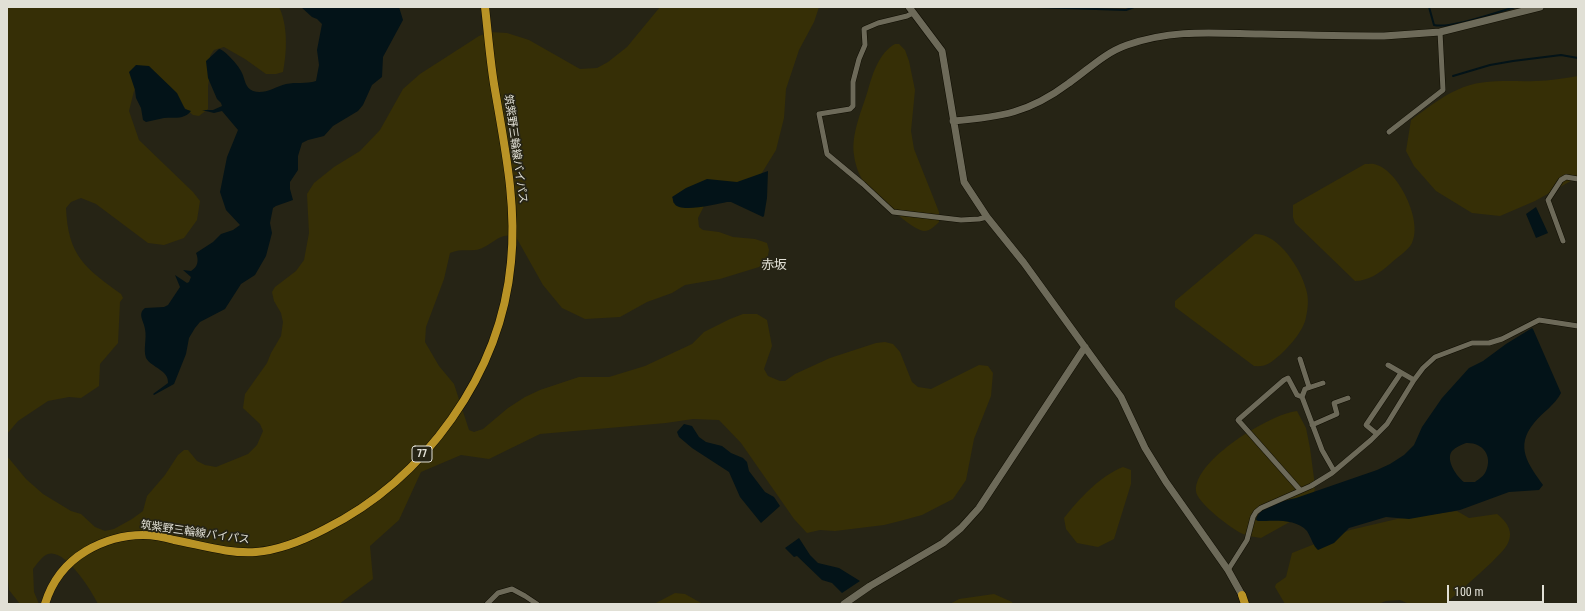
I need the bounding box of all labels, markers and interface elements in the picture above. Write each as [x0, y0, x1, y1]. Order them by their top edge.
street label: 筑紫野三輪線バイパス [501, 94, 529, 204]
district label: 赤坂 [761, 258, 787, 274]
road number: 77 [412, 446, 432, 462]
street label: 筑紫野三輪線バイパス [140, 519, 250, 547]
scale bar [1449, 577, 1546, 603]
text: 100 m [1454, 585, 1484, 599]

